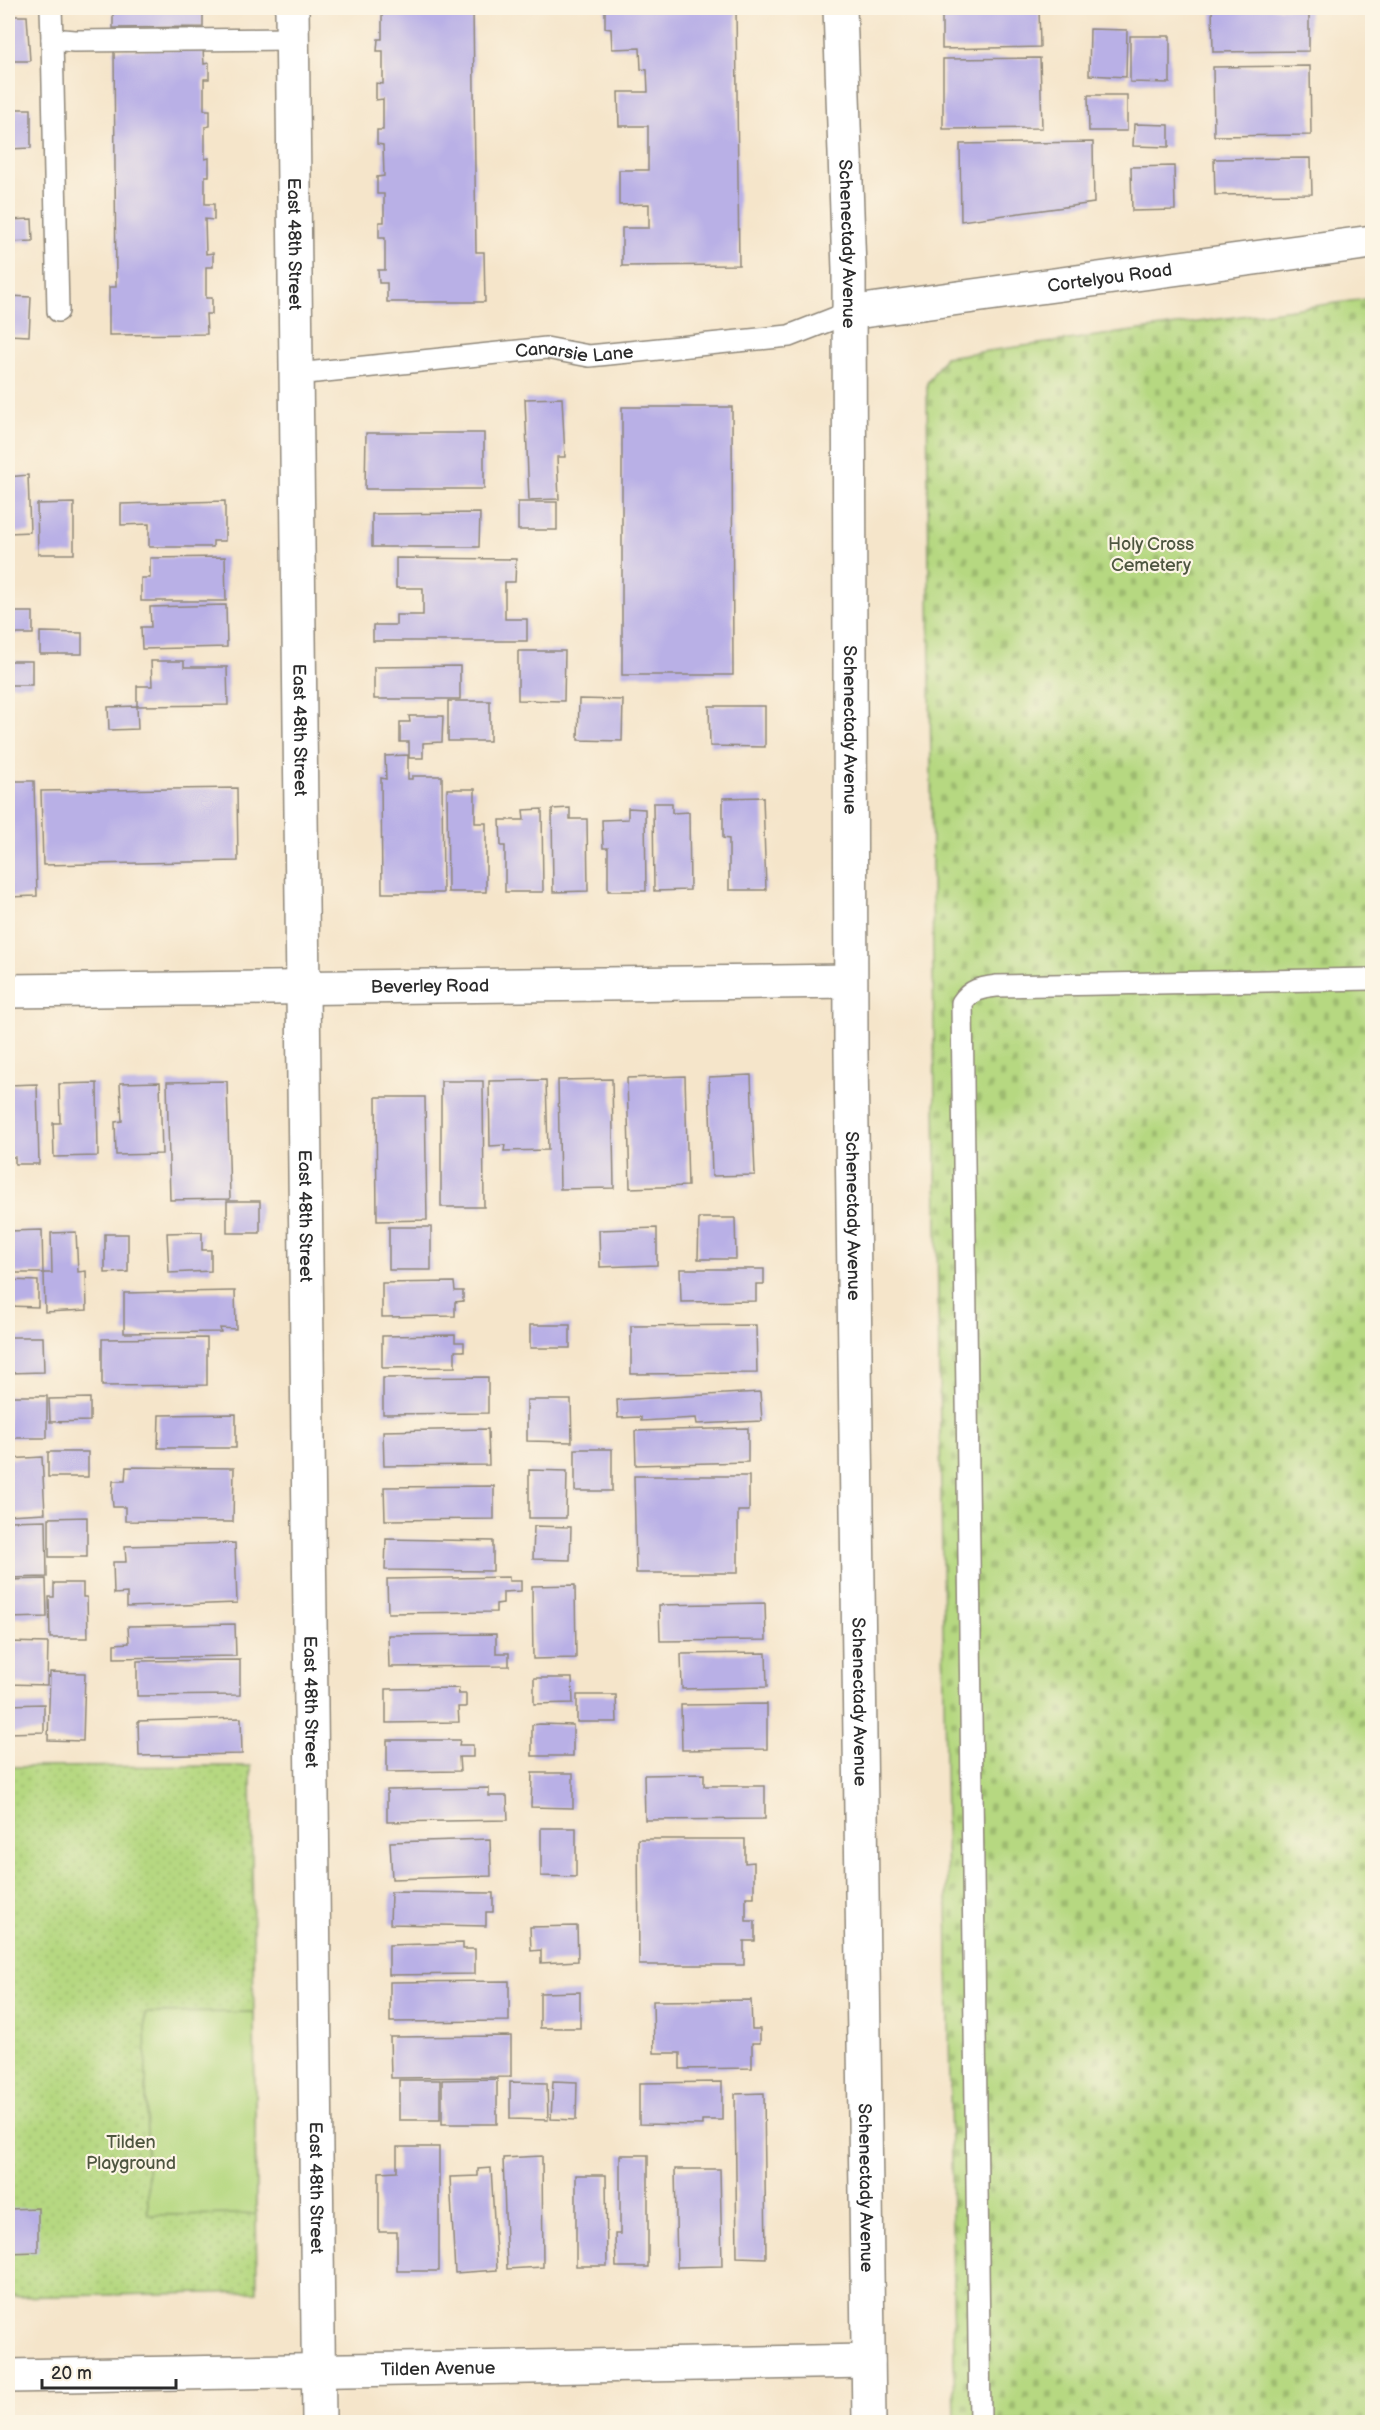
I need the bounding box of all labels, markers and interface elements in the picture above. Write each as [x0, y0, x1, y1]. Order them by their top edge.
street label: Schenectady Avenue [834, 159, 859, 329]
street label: East 48th Street [283, 178, 305, 311]
street label: Cortelyou Road [1046, 259, 1173, 297]
street label: Canarsie Lane [514, 338, 635, 367]
park label: Holy Cross Cemetery [1108, 534, 1194, 576]
street label: Schenectady Avenue [839, 645, 860, 815]
street label: East 48th Street [288, 664, 311, 797]
street label: Beverley Road [371, 975, 489, 998]
street label: Schenectady Avenue [841, 1131, 864, 1301]
street label: East 48th Street [294, 1150, 316, 1283]
street label: Schenectady Avenue [847, 1617, 871, 1787]
street label: East 48th Street [299, 1636, 322, 1769]
street label: Schenectady Avenue [854, 2103, 877, 2273]
street label: East 48th Street [305, 2122, 327, 2255]
park label: Tilden Playground [86, 2132, 176, 2174]
scale bar [42, 2352, 176, 2390]
street label: Tilden Avenue [380, 2357, 496, 2381]
text: 20 m [51, 2363, 92, 2384]

